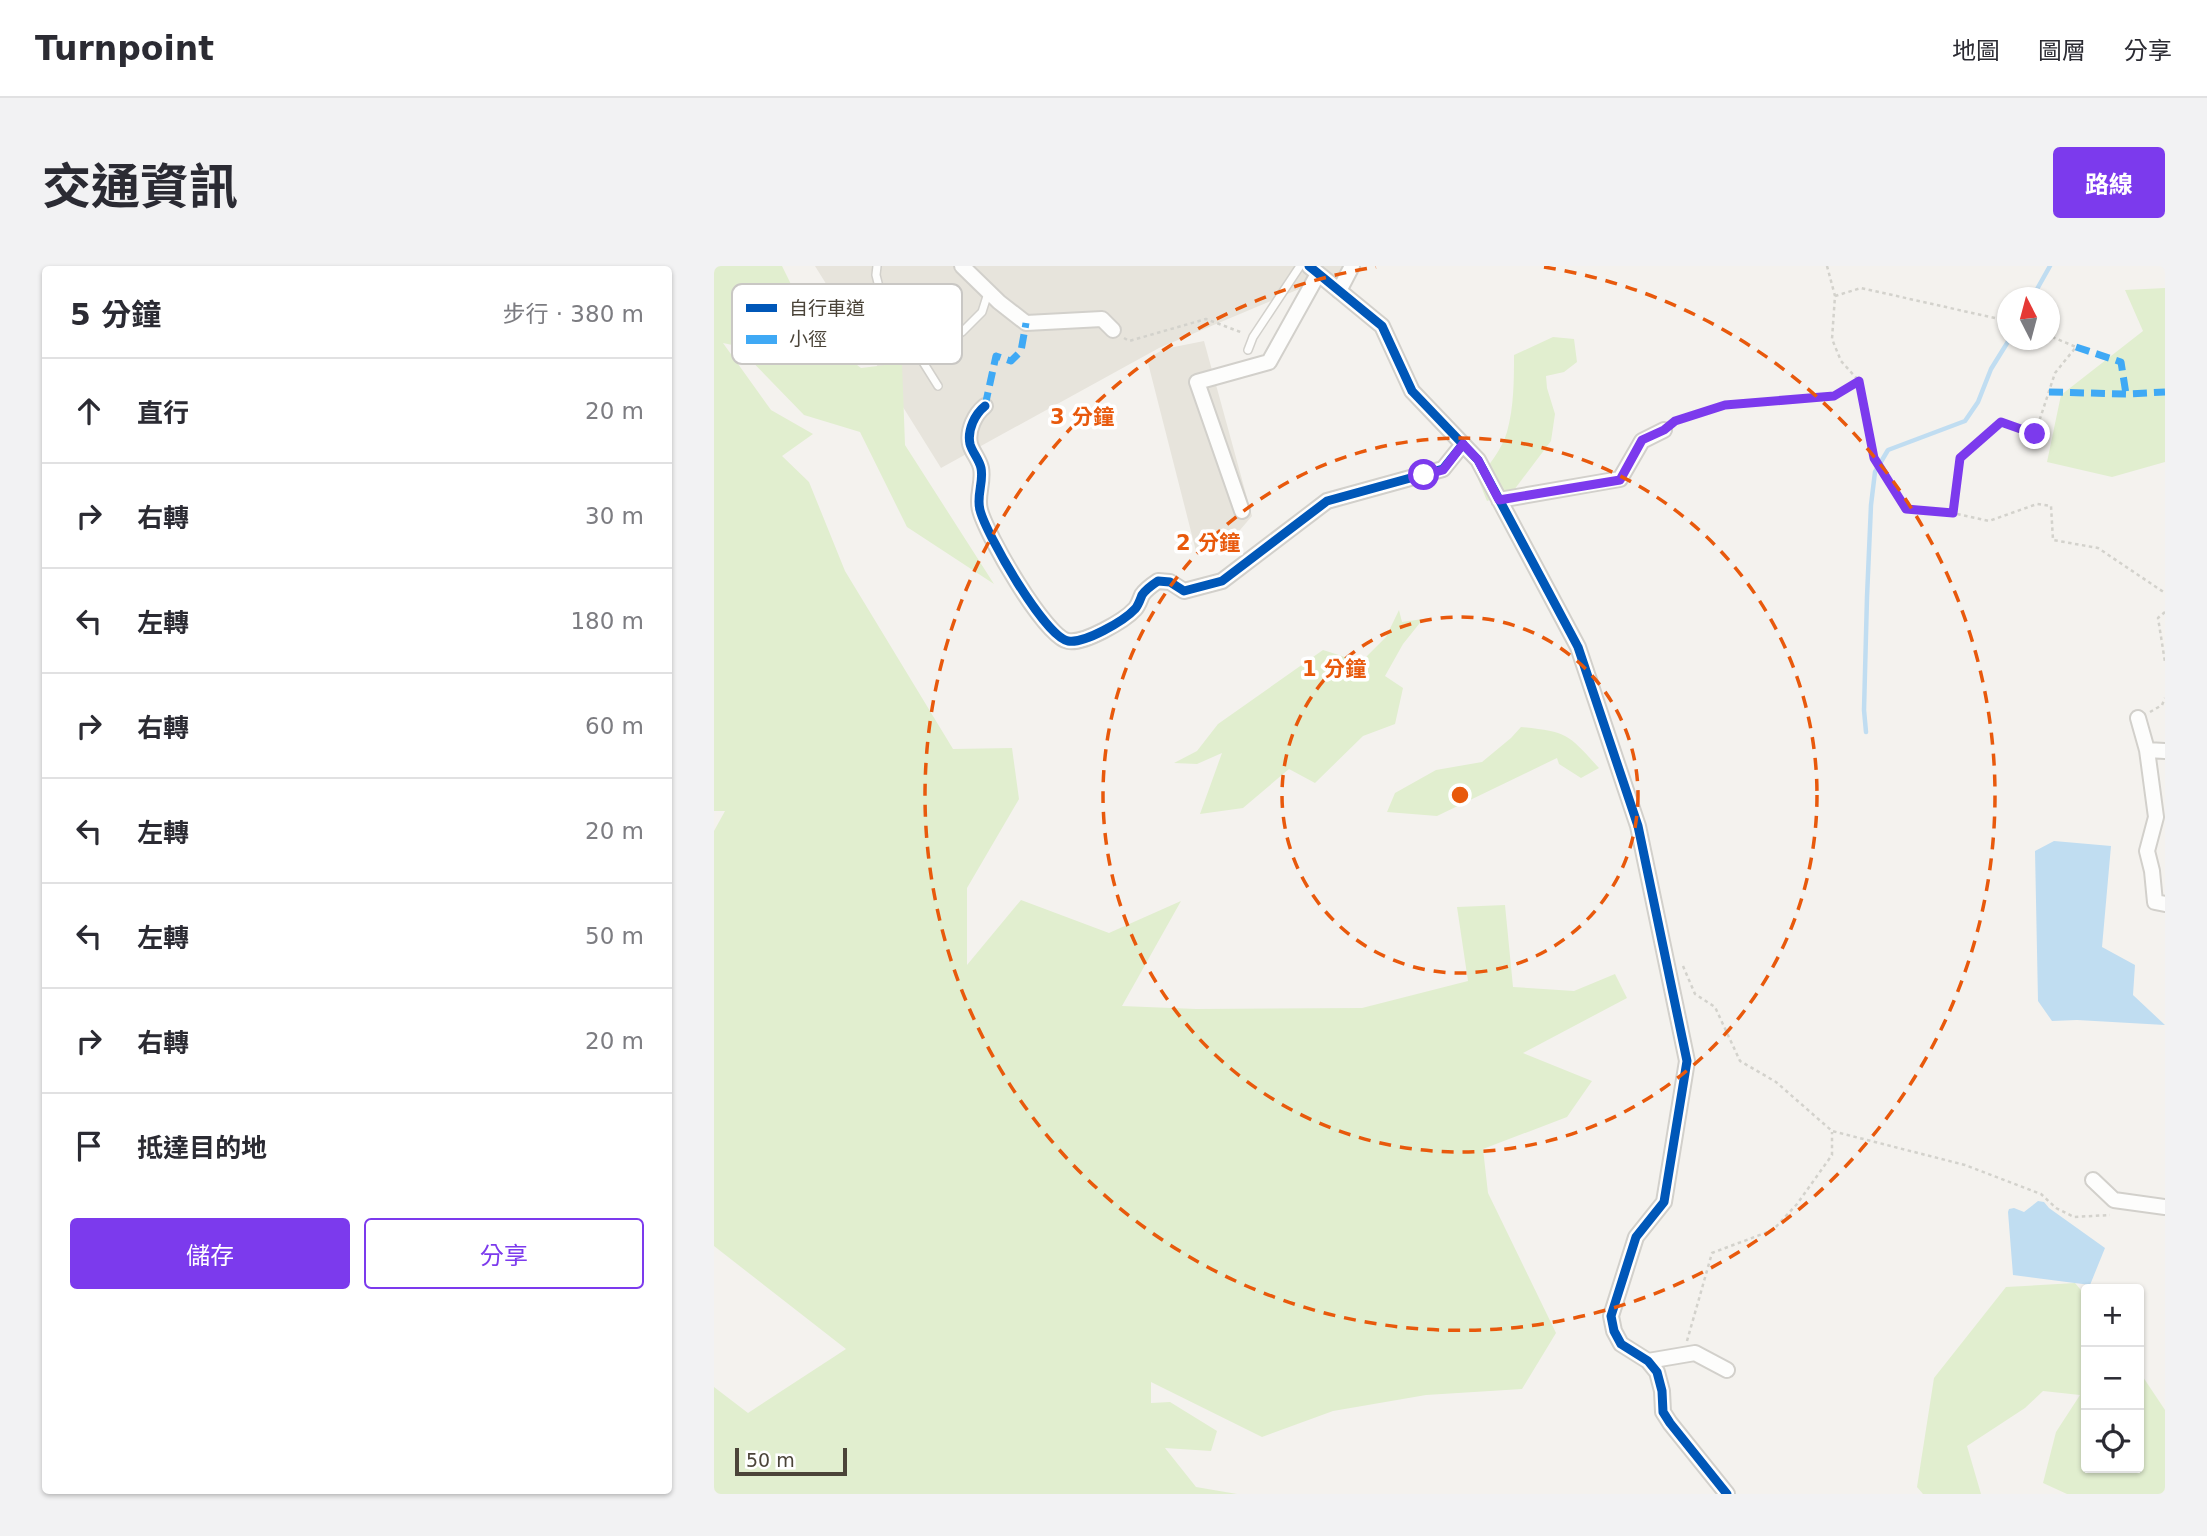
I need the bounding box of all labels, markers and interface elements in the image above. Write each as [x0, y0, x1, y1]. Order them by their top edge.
text: Turnpoint [35, 29, 214, 68]
text: 地圖 [1952, 37, 2000, 65]
text: 圖層 [2038, 37, 2086, 65]
text: 分享 [2124, 37, 2172, 65]
button: 路線 [2053, 147, 2165, 218]
text: 交通資訊 [42, 159, 238, 216]
legend [732, 284, 962, 364]
north arrow [1997, 287, 2060, 350]
text: 5 分鐘 [70, 297, 161, 332]
text: 自行車道 [789, 297, 865, 319]
text: 步行 · 380 m [502, 301, 644, 327]
text: 小徑 [789, 328, 827, 350]
icon: ahead [70, 392, 108, 430]
text: 直行 [137, 398, 189, 428]
text: 20 m [585, 398, 644, 424]
text: 3 分鐘 [1050, 405, 1114, 429]
route end [2019, 418, 2050, 449]
route start [1408, 459, 1439, 490]
icon: right [70, 497, 108, 535]
text: 右轉 [137, 503, 189, 533]
text: 30 m [585, 503, 644, 529]
text: 2 分鐘 [1176, 531, 1240, 555]
icon: left [70, 602, 108, 640]
text: 左轉 [137, 608, 189, 638]
text: 180 m [570, 608, 644, 634]
text: 1 分鐘 [1302, 657, 1366, 681]
icon: right [70, 707, 108, 745]
text: 右轉 [137, 713, 189, 743]
text: 60 m [585, 713, 644, 739]
centre of rings [1448, 783, 1472, 807]
icon: left [70, 812, 108, 850]
text: 左轉 [137, 818, 189, 848]
text: 20 m [585, 818, 644, 844]
icon: left [70, 917, 108, 955]
text: 左轉 [137, 923, 189, 953]
text: 50 m [585, 923, 644, 949]
icon: right [70, 1022, 108, 1060]
text: 右轉 [137, 1028, 189, 1058]
text: 20 m [585, 1028, 644, 1054]
icon: arrive [70, 1127, 108, 1165]
text: 抵達目的地 [137, 1133, 267, 1163]
button: 儲存 [70, 1218, 350, 1289]
button: 分享 [364, 1218, 644, 1289]
map controls [2081, 1284, 2144, 1473]
button: + [2081, 1284, 2144, 1347]
button: − [2081, 1347, 2144, 1410]
button: locate [2081, 1410, 2144, 1473]
scale bar [735, 1445, 847, 1477]
text: 50 m [746, 1449, 795, 1471]

